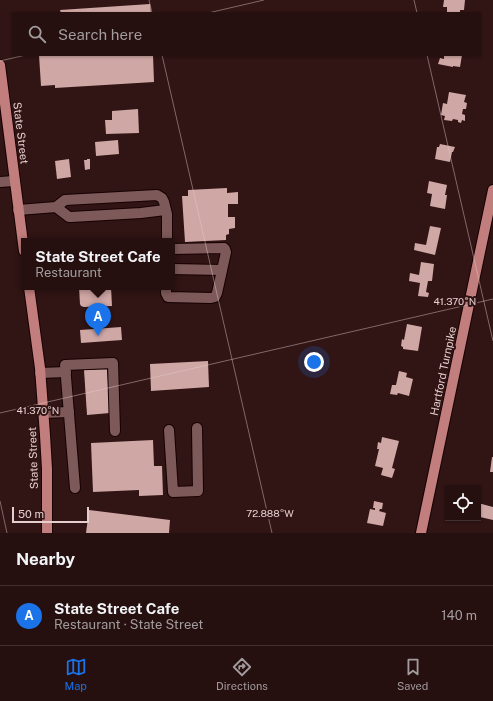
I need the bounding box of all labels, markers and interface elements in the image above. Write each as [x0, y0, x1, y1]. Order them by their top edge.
search box [12, 12, 481, 56]
icon: search [26, 23, 48, 45]
text: Search here [58, 26, 142, 43]
street label: State Street [11, 101, 31, 165]
popup [21, 238, 175, 290]
text: State Street Cafe [35, 248, 161, 265]
text: Restaurant [35, 265, 102, 280]
text: 41.370°N [434, 295, 476, 307]
pin: A [85, 303, 111, 336]
street label: Hartford Turnpike [428, 325, 458, 417]
your location [304, 352, 324, 372]
text: 41.370°N [17, 404, 59, 416]
street label: State Street [26, 427, 40, 489]
map controls [445, 485, 481, 521]
button: locate [445, 485, 481, 521]
scale bar [12, 505, 89, 524]
text: 72.888°W [246, 507, 294, 519]
text: 50 m [18, 508, 44, 520]
text: Nearby [16, 549, 75, 569]
text: State Street Cafe [54, 600, 179, 617]
text: A [24, 608, 34, 623]
text: 140 m [441, 608, 477, 623]
text: Restaurant · State Street [54, 617, 203, 632]
tab: Map [65, 656, 87, 692]
tab: Directions [216, 656, 268, 692]
tab: Saved [397, 656, 428, 692]

